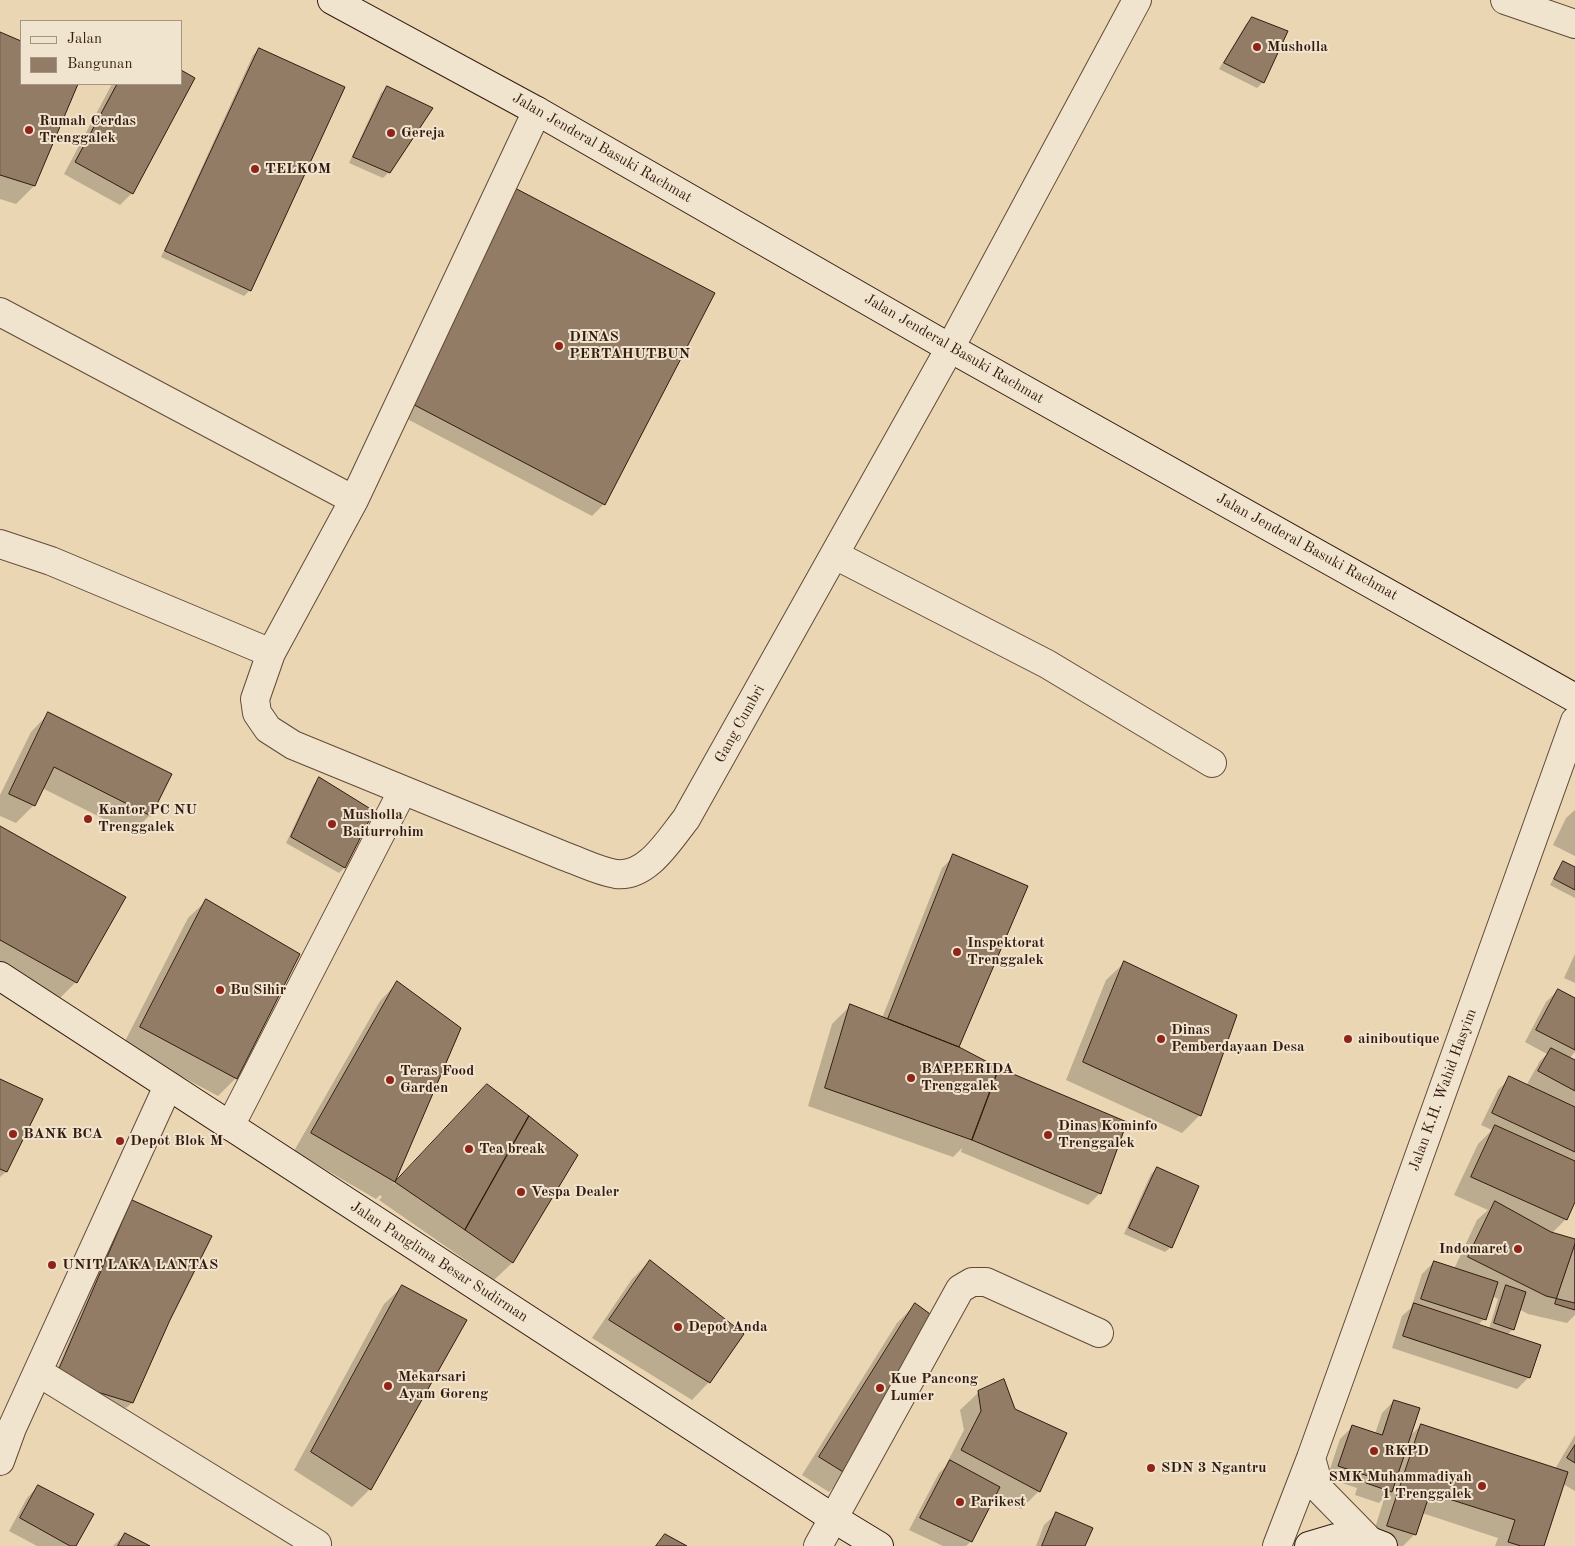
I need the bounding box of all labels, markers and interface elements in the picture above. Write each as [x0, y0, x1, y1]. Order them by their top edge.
legend [20, 20, 182, 85]
text: Jalan [67, 32, 102, 47]
place label: Musholla [1267, 38, 1328, 56]
marker: Musholla [1251, 41, 1263, 53]
text: Bangunan [67, 57, 133, 72]
street label: Jalan Jenderal Basuki Rachmat [509, 89, 695, 207]
place label: Rumah Cerdas Trenggalek [39, 112, 136, 147]
marker: Rumah Cerdas Trenggalek [23, 124, 35, 136]
place label: Gereja [401, 124, 445, 142]
marker: Gereja [385, 127, 397, 139]
place label: TELKOM [265, 160, 331, 178]
marker: TELKOM [249, 163, 261, 175]
street label: Jalan Jenderal Basuki Rachmat [861, 290, 1047, 408]
place label: DINAS PERTAHUTBUN [569, 328, 690, 363]
marker: DINAS PERTAHUTBUN [553, 340, 565, 352]
street label: Jalan Jenderal Basuki Rachmat [1213, 490, 1401, 604]
street label: Gang Cumbri [711, 682, 769, 766]
place label: Kantor PC NU Trenggalek [98, 801, 197, 836]
place label: Musholla Baiturrohim [342, 806, 424, 841]
marker: Kantor PC NU Trenggalek [82, 813, 94, 825]
marker: Musholla Baiturrohim [326, 818, 338, 830]
place label: Inspektorat Trenggalek [967, 934, 1045, 969]
marker: Inspektorat Trenggalek [951, 946, 963, 958]
place label: Bu Sihir [230, 981, 286, 999]
marker: Bu Sihir [214, 984, 226, 996]
street label: Jalan K.H. Wahid Hasyim [1405, 1007, 1481, 1173]
place label: Dinas Pemberdayaan Desa [1171, 1021, 1305, 1056]
place label: ainiboutique [1358, 1030, 1440, 1048]
marker: Dinas Pemberdayaan Desa [1155, 1033, 1167, 1045]
marker: ainiboutique [1342, 1033, 1354, 1045]
place label: BAPPERIDA Trenggalek [921, 1060, 1014, 1095]
place label: Teras Food Garden [400, 1062, 474, 1097]
marker: BAPPERIDA Trenggalek [905, 1072, 917, 1084]
marker: Teras Food Garden [384, 1074, 396, 1086]
place label: Dinas Kominfo Trenggalek [1058, 1117, 1158, 1152]
place label: BANK BCA [23, 1125, 103, 1143]
marker: BANK BCA [7, 1128, 19, 1140]
marker: Dinas Kominfo Trenggalek [1042, 1129, 1054, 1141]
place label: Depot Blok M [130, 1132, 223, 1150]
marker: Depot Blok M [114, 1135, 126, 1147]
place label: Tea break [479, 1140, 545, 1158]
marker: Tea break [463, 1143, 475, 1155]
place label: Vespa Dealer [531, 1183, 619, 1201]
marker: Vespa Dealer [515, 1186, 527, 1198]
street label: Jalan Panglima Besar Sudirman [347, 1198, 531, 1326]
place label: Indomaret [1439, 1240, 1508, 1258]
marker: Indomaret [1512, 1243, 1524, 1255]
place label: UNIT LAKA LANTAS [62, 1256, 218, 1274]
marker: UNIT LAKA LANTAS [46, 1259, 58, 1271]
place label: Depot Anda [688, 1318, 768, 1336]
marker: Depot Anda [672, 1321, 684, 1333]
place label: Mekarsari Ayam Goreng [398, 1368, 488, 1403]
place label: Kue Pancong Lumer [890, 1370, 978, 1405]
marker: Mekarsari Ayam Goreng [382, 1380, 394, 1392]
marker: Kue Pancong Lumer [874, 1382, 886, 1394]
place label: RKPD [1384, 1442, 1429, 1460]
marker: RKPD [1368, 1445, 1380, 1457]
place label: SDN 3 Ngantru [1161, 1459, 1267, 1477]
marker: SDN 3 Ngantru [1145, 1462, 1157, 1474]
place label: SMK Muhammadiyah 1 Trenggalek [1329, 1468, 1472, 1503]
marker: SMK Muhammadiyah 1 Trenggalek [1476, 1480, 1488, 1492]
place label: Parikest [970, 1493, 1026, 1511]
marker: Parikest [954, 1496, 966, 1508]

